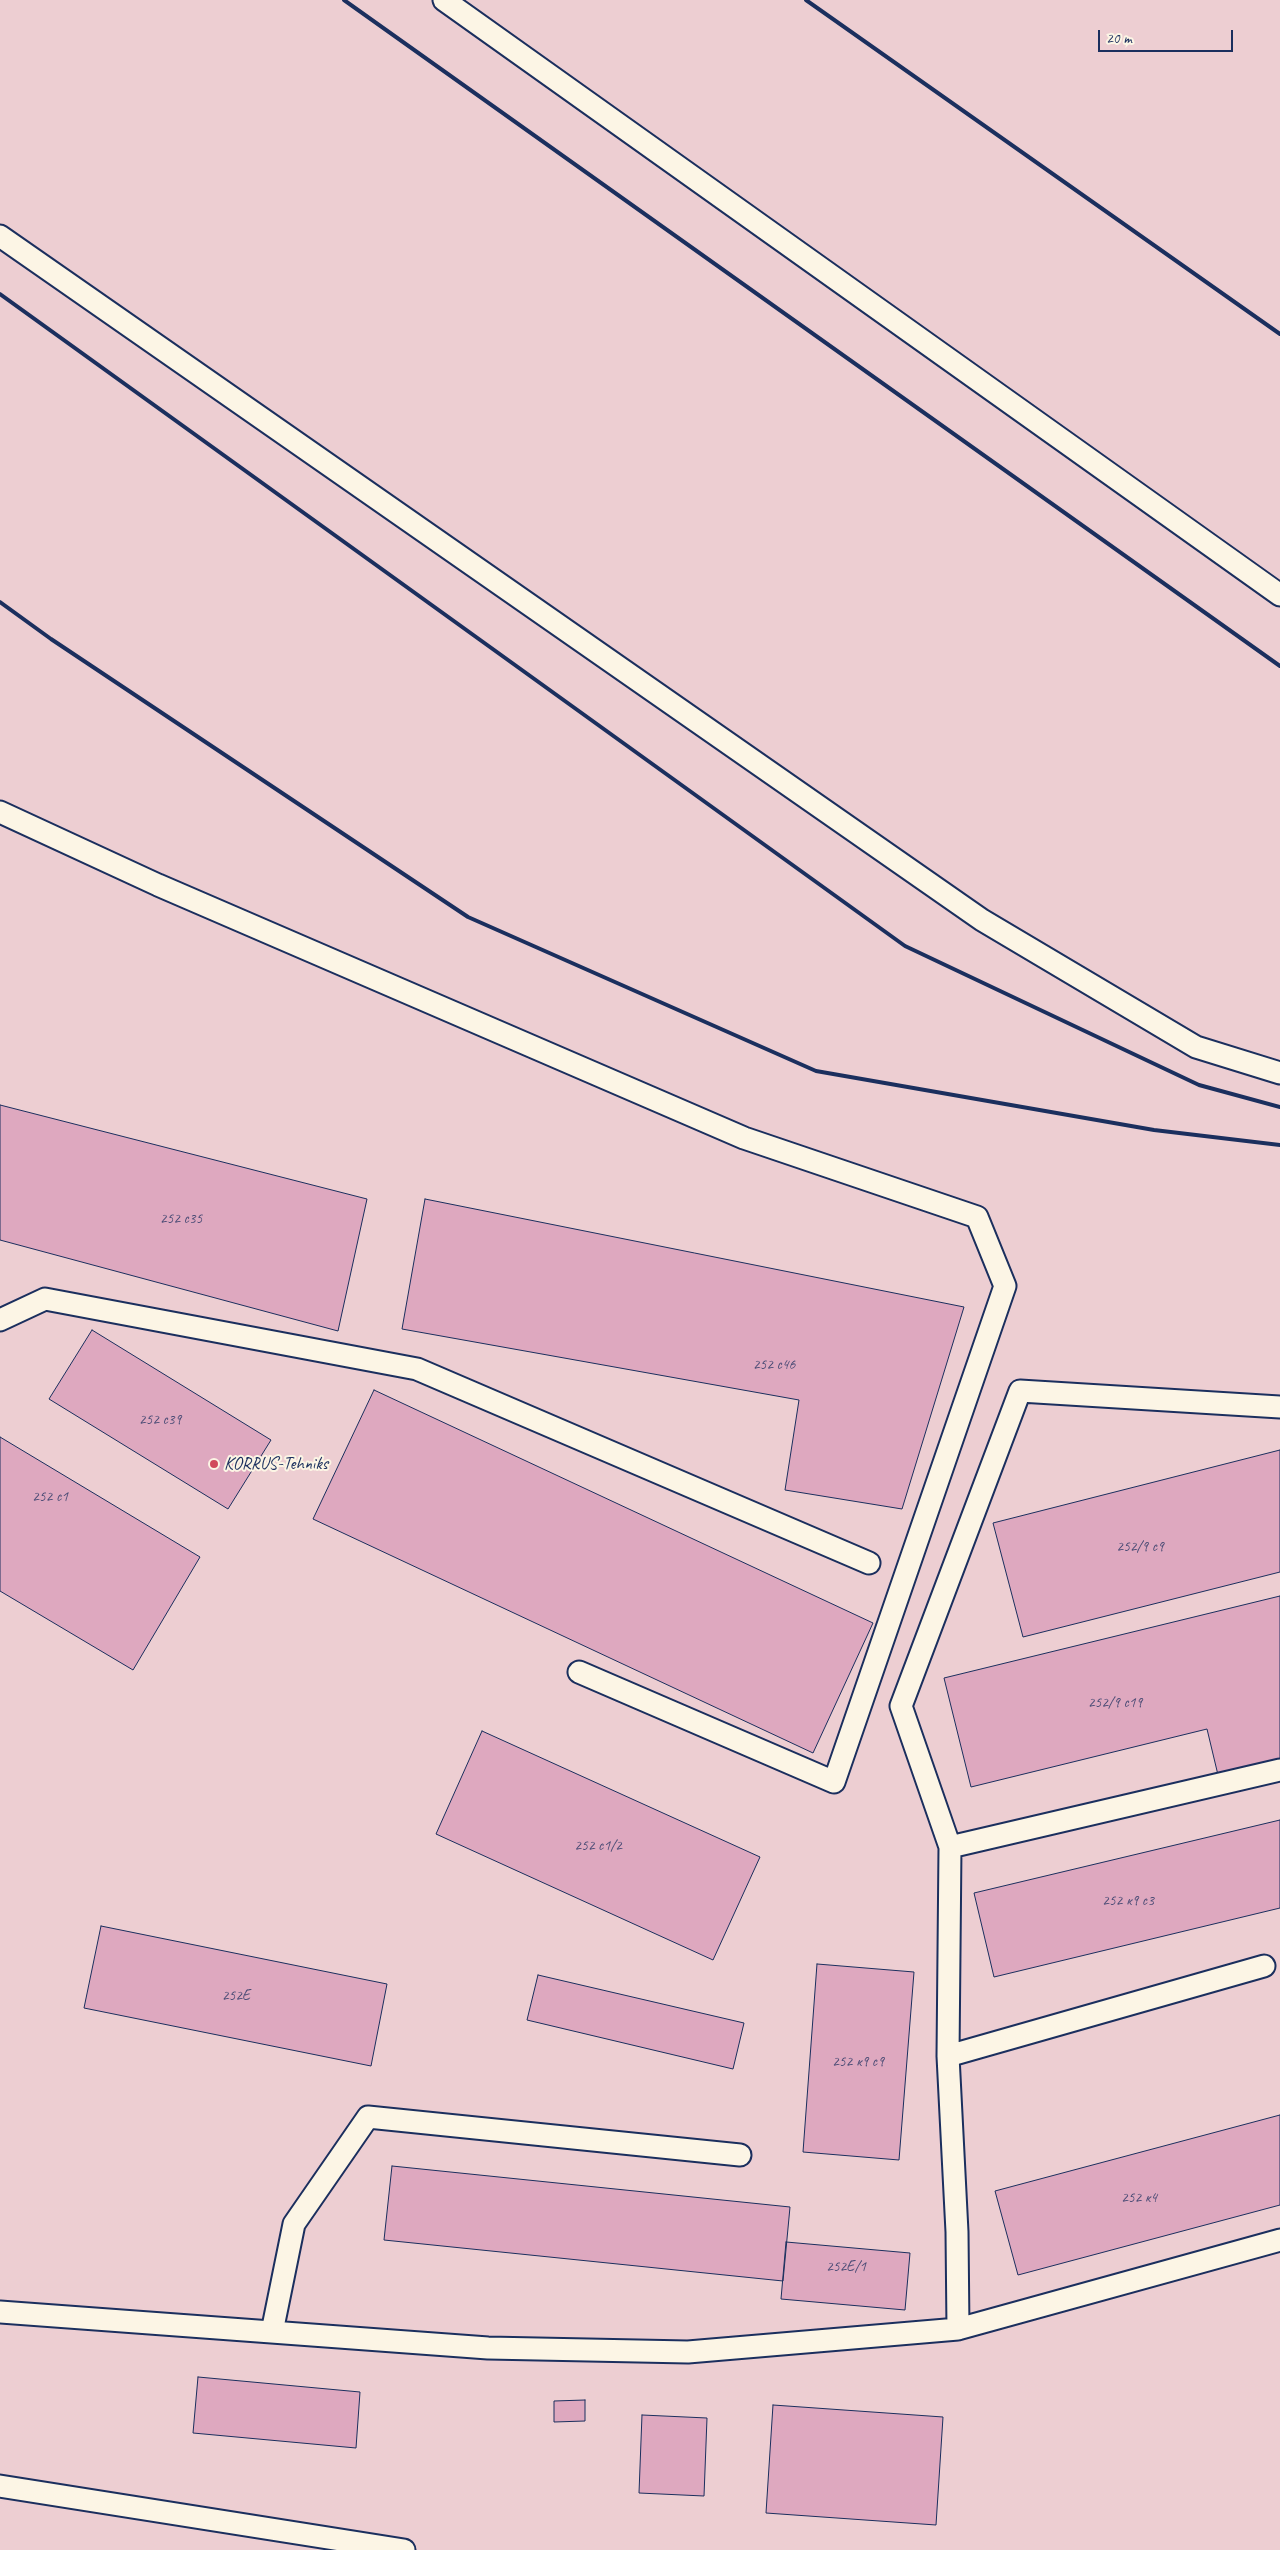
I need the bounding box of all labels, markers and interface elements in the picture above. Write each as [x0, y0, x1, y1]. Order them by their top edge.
scale bar [1100, 20, 1235, 52]
text: 20 m [1106, 29, 1132, 48]
house number: 252 с35 [160, 1210, 202, 1228]
house number: 252 с46 [753, 1356, 795, 1374]
house number: 252 с39 [139, 1411, 181, 1429]
place label: KORRUS-Tehniks [224, 1453, 328, 1475]
marker: KORRUS-Tehniks [208, 1458, 220, 1470]
house number: 252 с1 [32, 1488, 68, 1506]
house number: 252/9 с9 [1116, 1538, 1164, 1556]
house number: 252/9 с19 [1088, 1694, 1142, 1712]
house number: 252 с1/2 [574, 1837, 622, 1855]
house number: 252 к9 с3 [1102, 1892, 1154, 1910]
house number: 252Е [222, 1987, 250, 2005]
house number: 252 к9 с9 [832, 2053, 884, 2071]
house number: 252 к4 [1121, 2189, 1157, 2207]
house number: 252Е/1 [826, 2258, 866, 2276]

